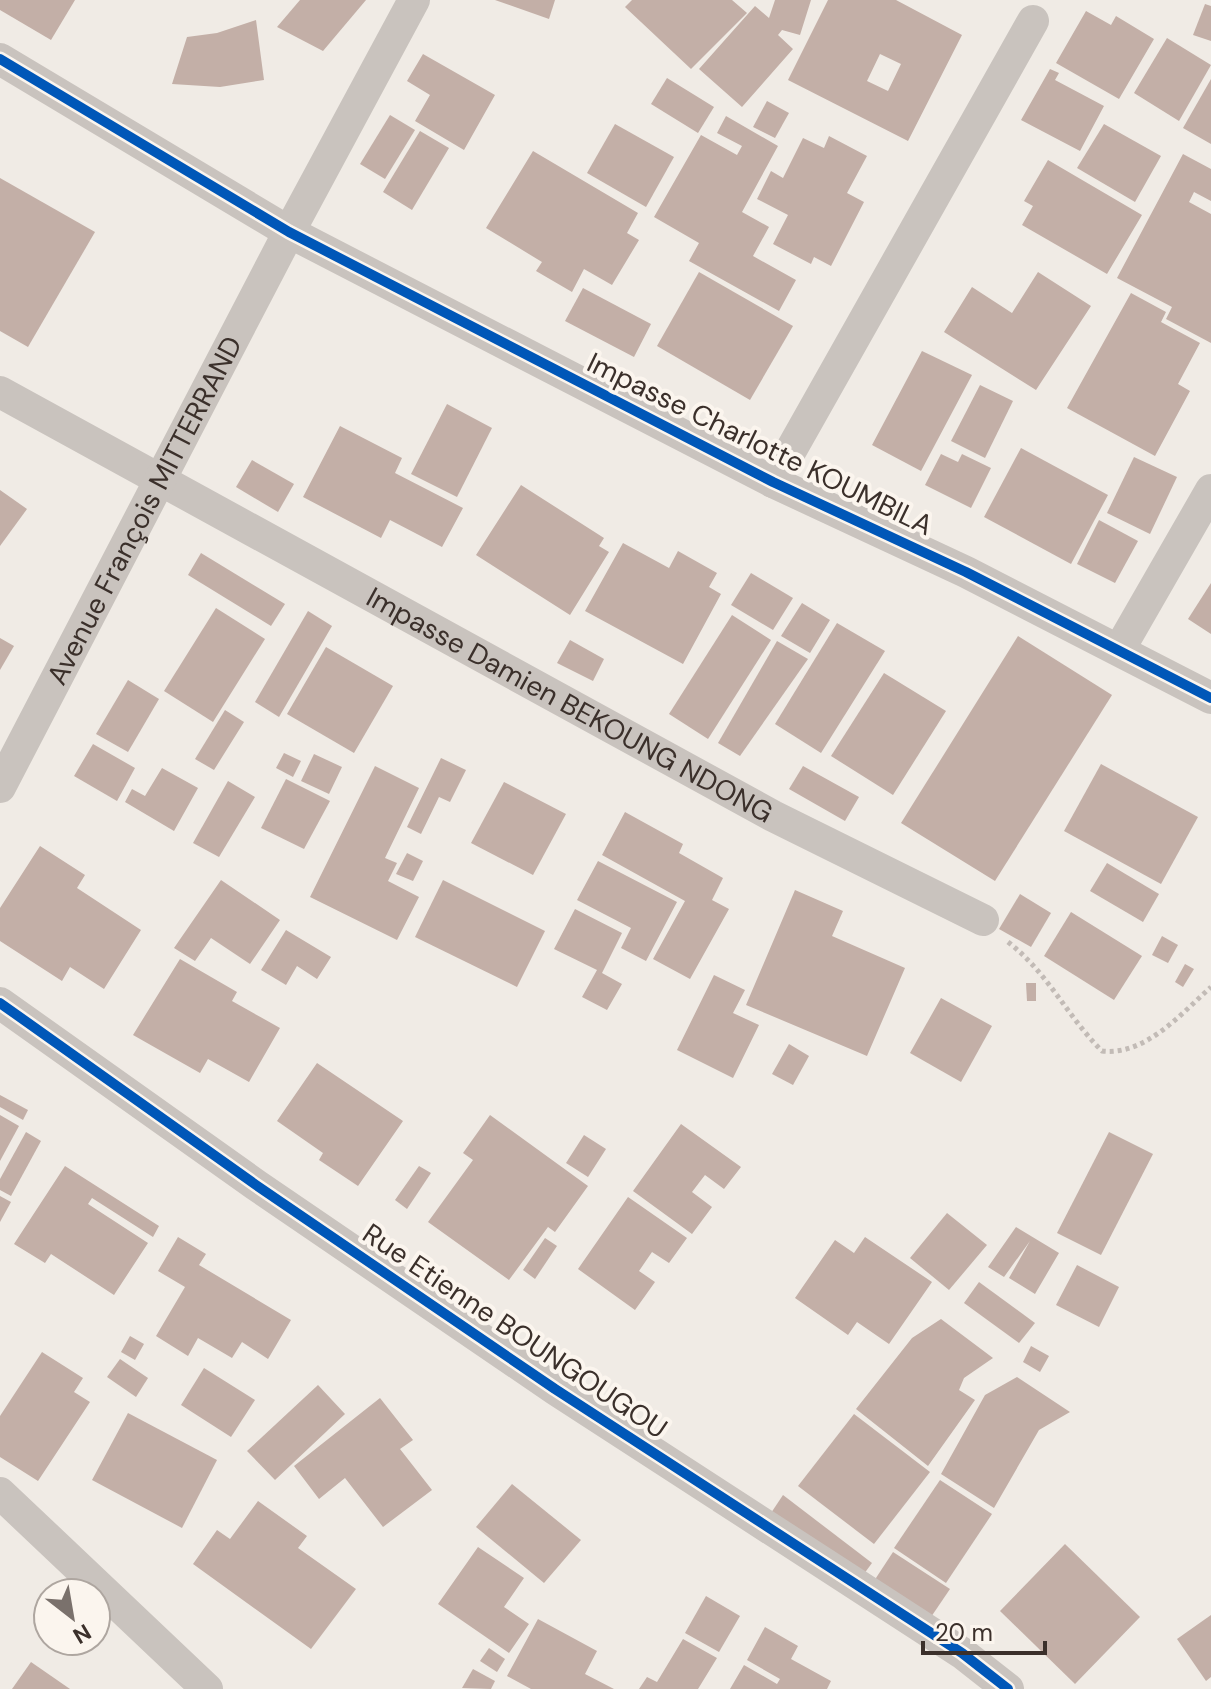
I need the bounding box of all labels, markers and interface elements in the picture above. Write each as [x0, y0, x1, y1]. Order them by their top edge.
street label: Avenue François MITTERRAND [38, 330, 250, 691]
street label: Impasse Charlotte KOUMBILA [581, 344, 939, 544]
street label: Impasse Damien BEKOUNG NDONG [360, 578, 780, 831]
street label: Rue Etienne BOUNGOUGOU [356, 1215, 674, 1447]
north arrow [32, 1577, 112, 1657]
scale bar [923, 1605, 1045, 1655]
text: N [68, 1617, 96, 1650]
text: 20 m [935, 1617, 993, 1648]

